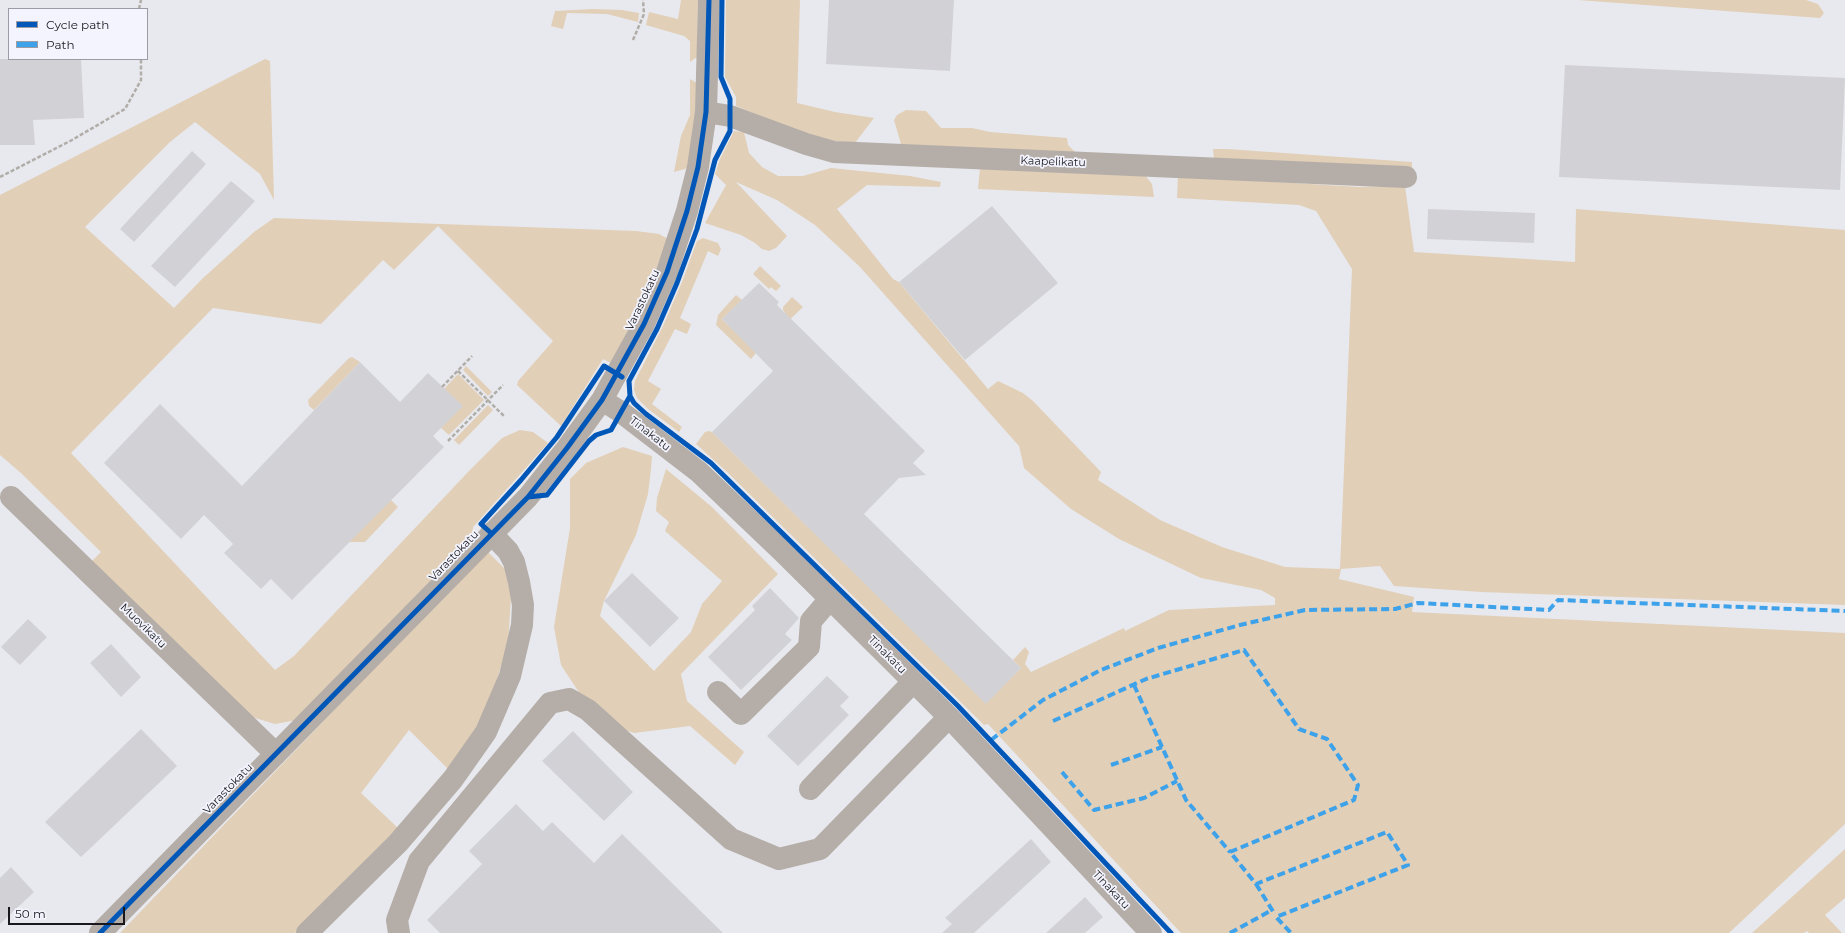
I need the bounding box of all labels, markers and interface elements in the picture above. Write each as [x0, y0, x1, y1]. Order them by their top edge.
legend [8, 8, 148, 60]
text: Cycle path [46, 17, 109, 32]
text: Path [46, 37, 75, 52]
street label: Kaapelikatu [1020, 154, 1086, 170]
street label: Varastokatu [623, 268, 663, 332]
street label: Tinakatu [627, 414, 673, 454]
street label: Varastokatu [427, 528, 481, 584]
street label: Muovikatu [117, 601, 169, 651]
street label: Tinakatu [865, 633, 909, 677]
street label: Varastokatu [201, 761, 255, 817]
street label: Tinakatu [1090, 868, 1132, 912]
scale bar [10, 899, 127, 925]
text: 50 m [15, 906, 46, 921]

